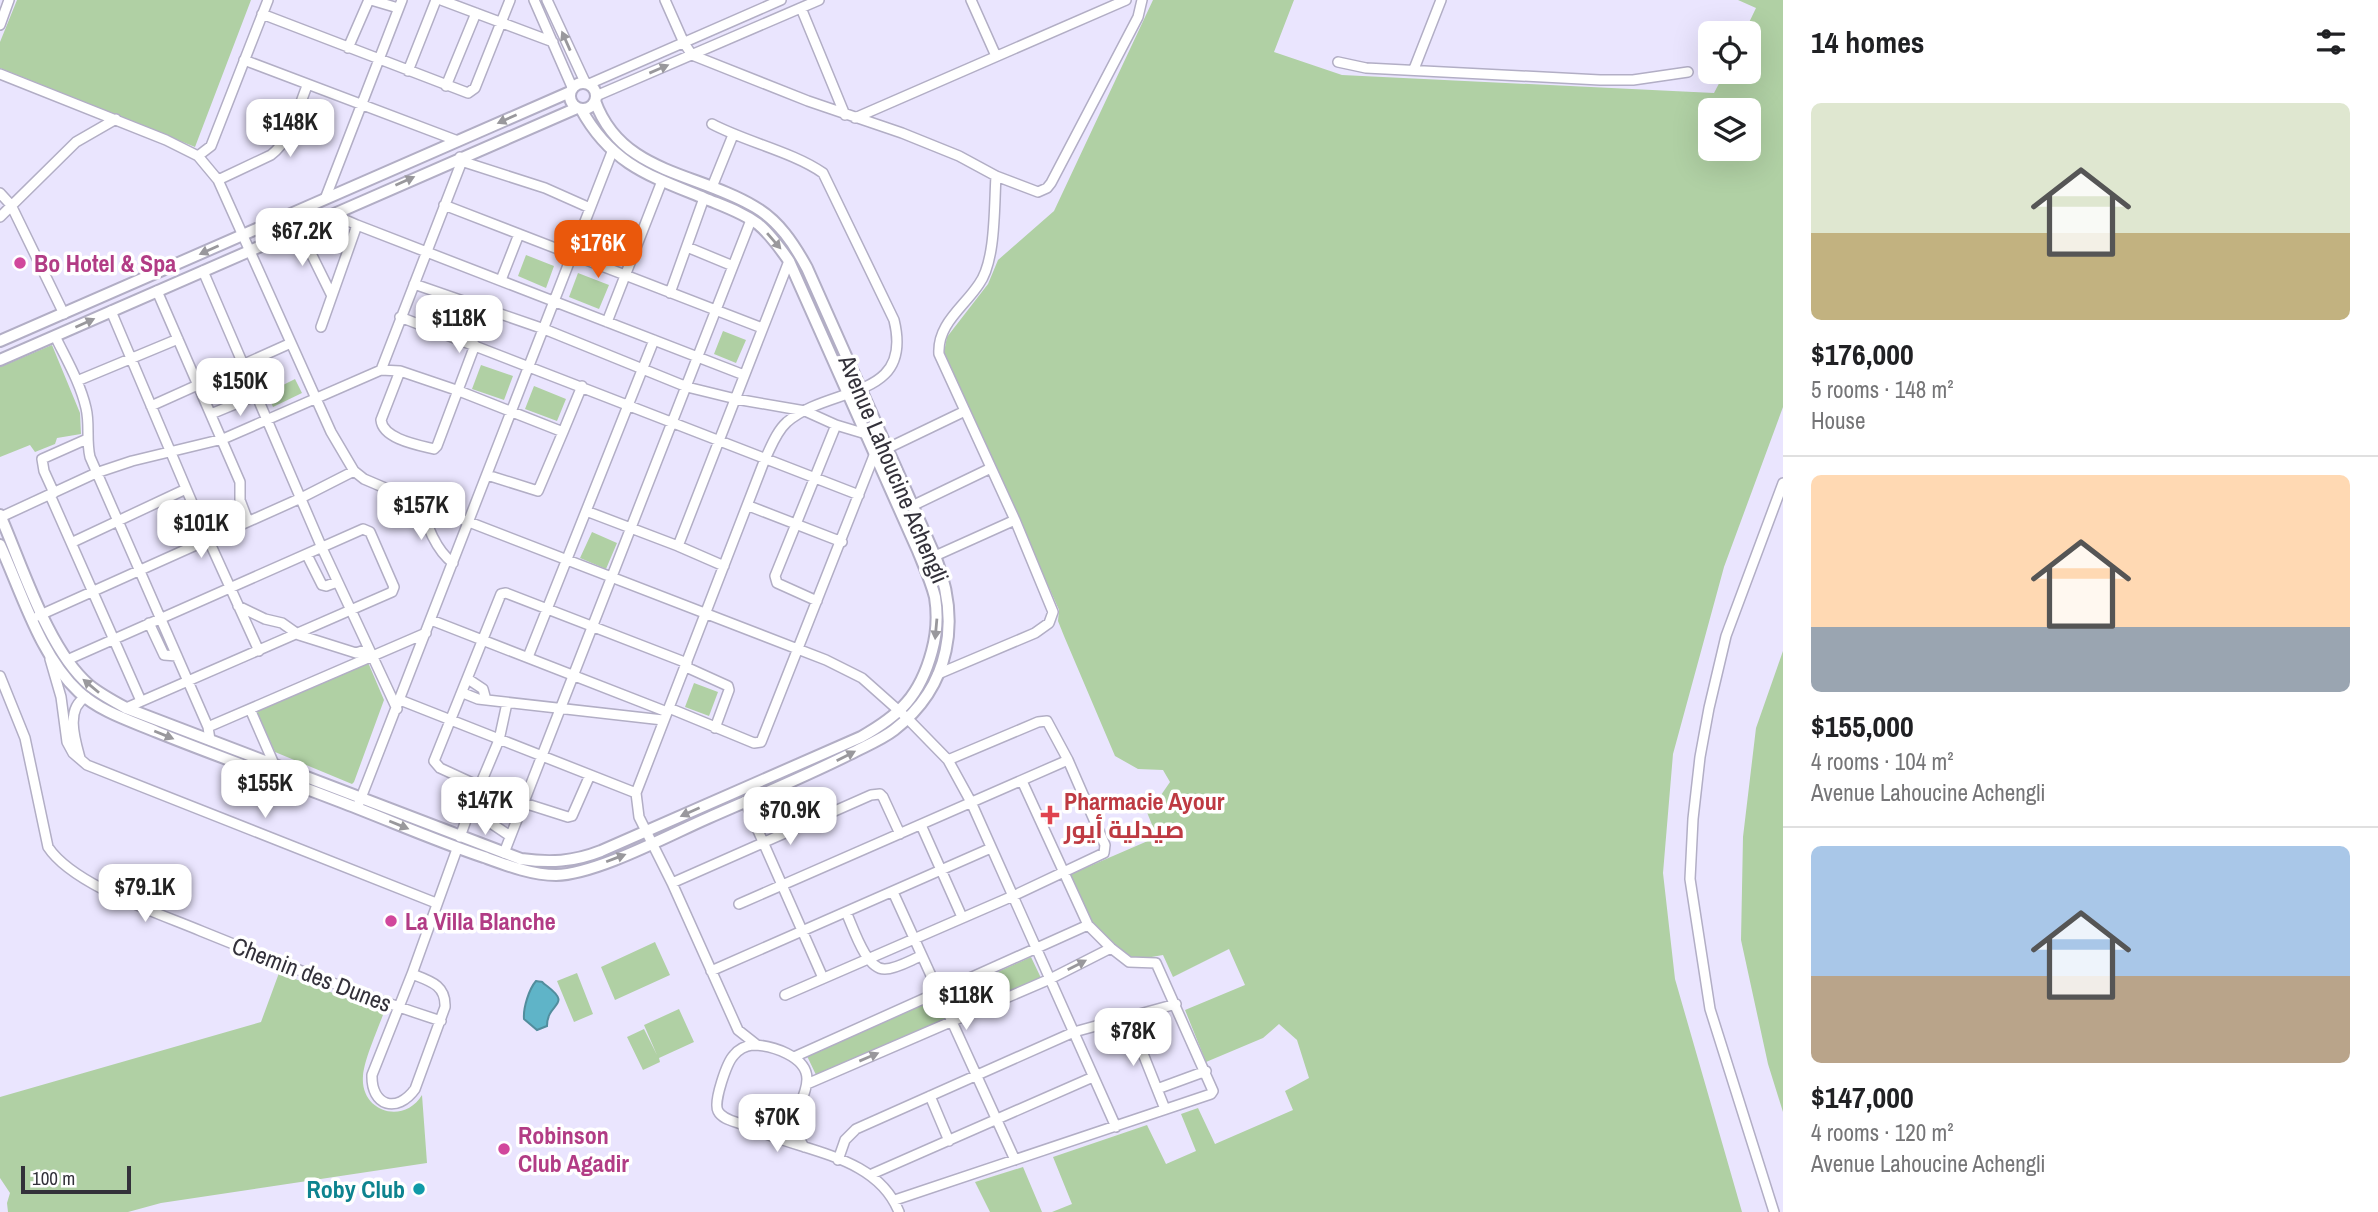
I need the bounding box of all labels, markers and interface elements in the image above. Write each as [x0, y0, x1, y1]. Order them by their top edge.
map controls [1698, 21, 1761, 161]
button: locate [1698, 21, 1761, 84]
text: 14 homes [1811, 22, 1925, 62]
icon: filters [2312, 23, 2350, 61]
one-way arrow [560, 31, 572, 51]
one-way arrow [649, 63, 669, 75]
button: layers [1698, 98, 1761, 161]
pin: $148K [241, 100, 339, 159]
text: $148K [262, 106, 318, 137]
one-way arrow [497, 113, 517, 125]
icon: home [2018, 149, 2144, 275]
one-way arrow [395, 175, 415, 187]
pin: $67.2K [245, 208, 359, 268]
text: $67.2K [272, 215, 332, 246]
pin: $176K [549, 220, 647, 280]
text: $176K [570, 227, 626, 258]
one-way arrow [766, 232, 782, 250]
one-way arrow [199, 244, 219, 256]
place label: Bo Hotel & Spa [34, 247, 176, 279]
marker: Bo Hotel & Spa [12, 255, 28, 271]
pin: $118K [410, 296, 508, 355]
text: $118K [432, 302, 486, 333]
one-way arrow [75, 317, 95, 329]
text: $176,000 [1811, 334, 1914, 374]
street label: Avenue Lahoucine Achengli [831, 349, 957, 588]
pin: $150K [191, 358, 289, 418]
text: $150K [212, 365, 268, 396]
text: 5 rooms · 148 m² [1811, 374, 1954, 405]
text: House [1811, 405, 1866, 436]
pin: $157K [372, 482, 470, 542]
text: $157K [393, 489, 449, 520]
pin: $101K [152, 500, 250, 560]
text: $101K [173, 507, 229, 538]
icon: home [2018, 521, 2144, 647]
one-way arrow [930, 618, 941, 640]
one-way arrow [82, 678, 100, 693]
text: $155,000 [1811, 706, 1914, 746]
one-way arrow [154, 730, 175, 741]
text: 4 rooms · 104 m² [1811, 746, 1954, 777]
one-way arrow [836, 750, 856, 761]
pin: $155K [216, 760, 314, 820]
text: $155K [237, 767, 293, 798]
text: Avenue Lahoucine Achengli [1811, 777, 2046, 808]
pin: $147K [436, 778, 534, 837]
text: $147K [457, 784, 513, 815]
place label: Pharmacie Ayour صيدلية أيور [1063, 785, 1225, 845]
pin: $70.9K [733, 788, 847, 847]
text: $70.9K [760, 794, 820, 825]
one-way arrow [680, 806, 700, 818]
marker: Pharmacie Ayour صيدلية أيور [1042, 807, 1058, 823]
one-way arrow [389, 820, 410, 831]
one-way arrow [605, 852, 626, 863]
pin: $79.1K [88, 864, 202, 924]
text: $79.1K [115, 871, 175, 902]
icon: home [2018, 892, 2144, 1018]
place label: La Villa Blanche [405, 905, 556, 937]
marker: La Villa Blanche [383, 913, 399, 929]
street label: Chemin des Dunes [228, 929, 396, 1019]
one-way arrow [1067, 960, 1087, 971]
pin: $118K [917, 972, 1015, 1032]
text: $118K [939, 979, 993, 1010]
pin: $78K [1092, 1009, 1174, 1068]
text: $78K [1110, 1015, 1156, 1046]
one-way arrow [859, 1051, 880, 1062]
text: $147,000 [1811, 1077, 1914, 1117]
pin: $70K [736, 1094, 818, 1154]
text: $70K [754, 1101, 800, 1132]
text: 4 rooms · 120 m² [1811, 1117, 1954, 1148]
place label: Robinson Club Agadir [518, 1119, 629, 1179]
marker: Robinson Club Agadir [496, 1141, 512, 1157]
text: Avenue Lahoucine Achengli [1811, 1148, 2046, 1179]
scale bar [21, 1163, 131, 1195]
text: 100 m [32, 1165, 75, 1191]
place label: Roby Club [307, 1173, 405, 1205]
marker: Roby Club [411, 1181, 427, 1197]

